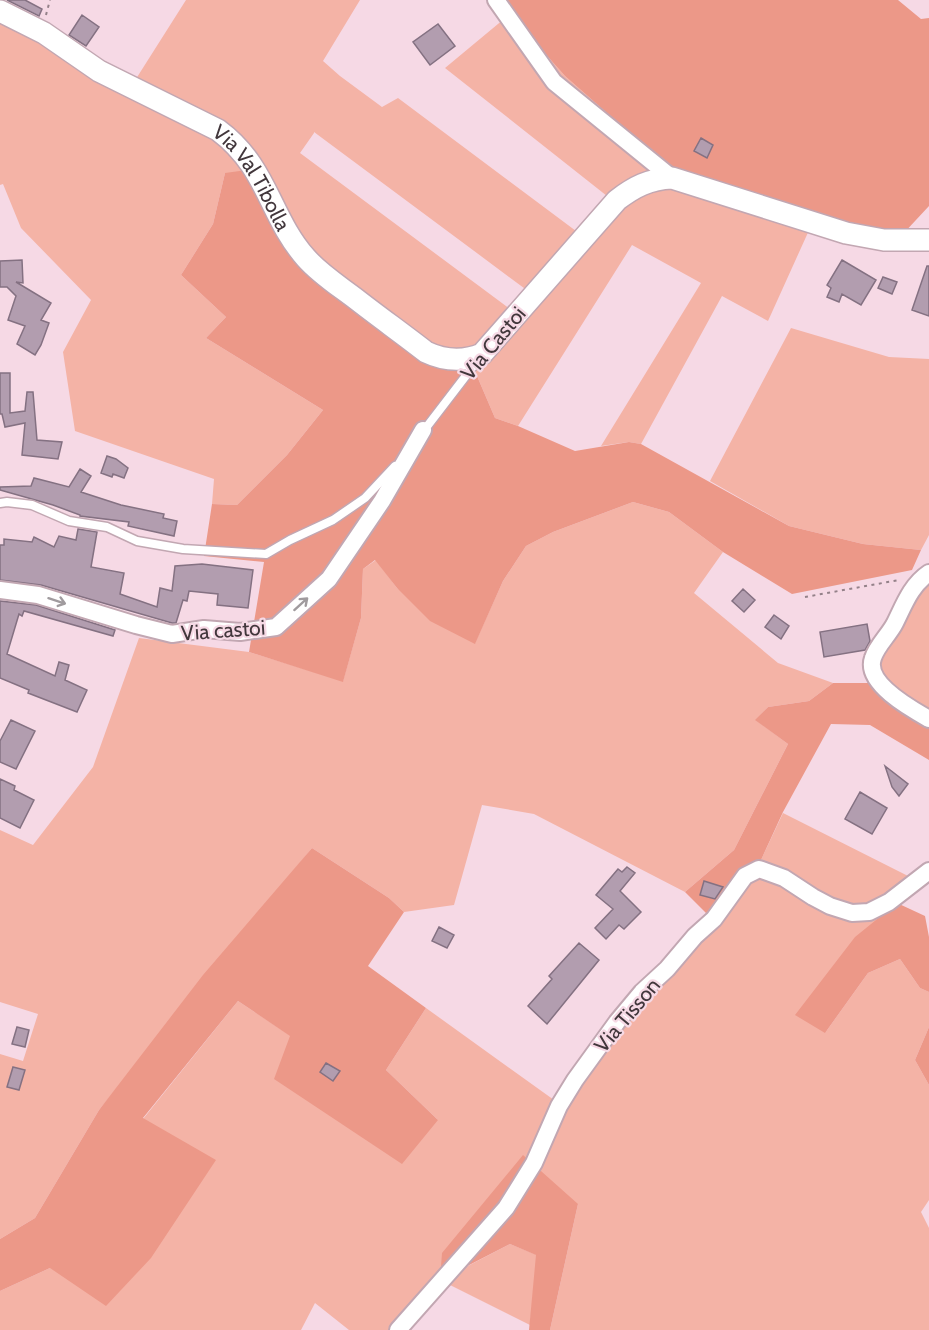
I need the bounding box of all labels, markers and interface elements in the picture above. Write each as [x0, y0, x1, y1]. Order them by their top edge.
street label: Via Val Tibolla [208, 119, 296, 235]
street label: Via Castoi [455, 301, 531, 385]
one-way arrow [47, 596, 66, 607]
one-way arrow [293, 597, 308, 611]
street label: Via castoi [180, 615, 266, 645]
street label: Via Tisson [589, 973, 665, 1057]

